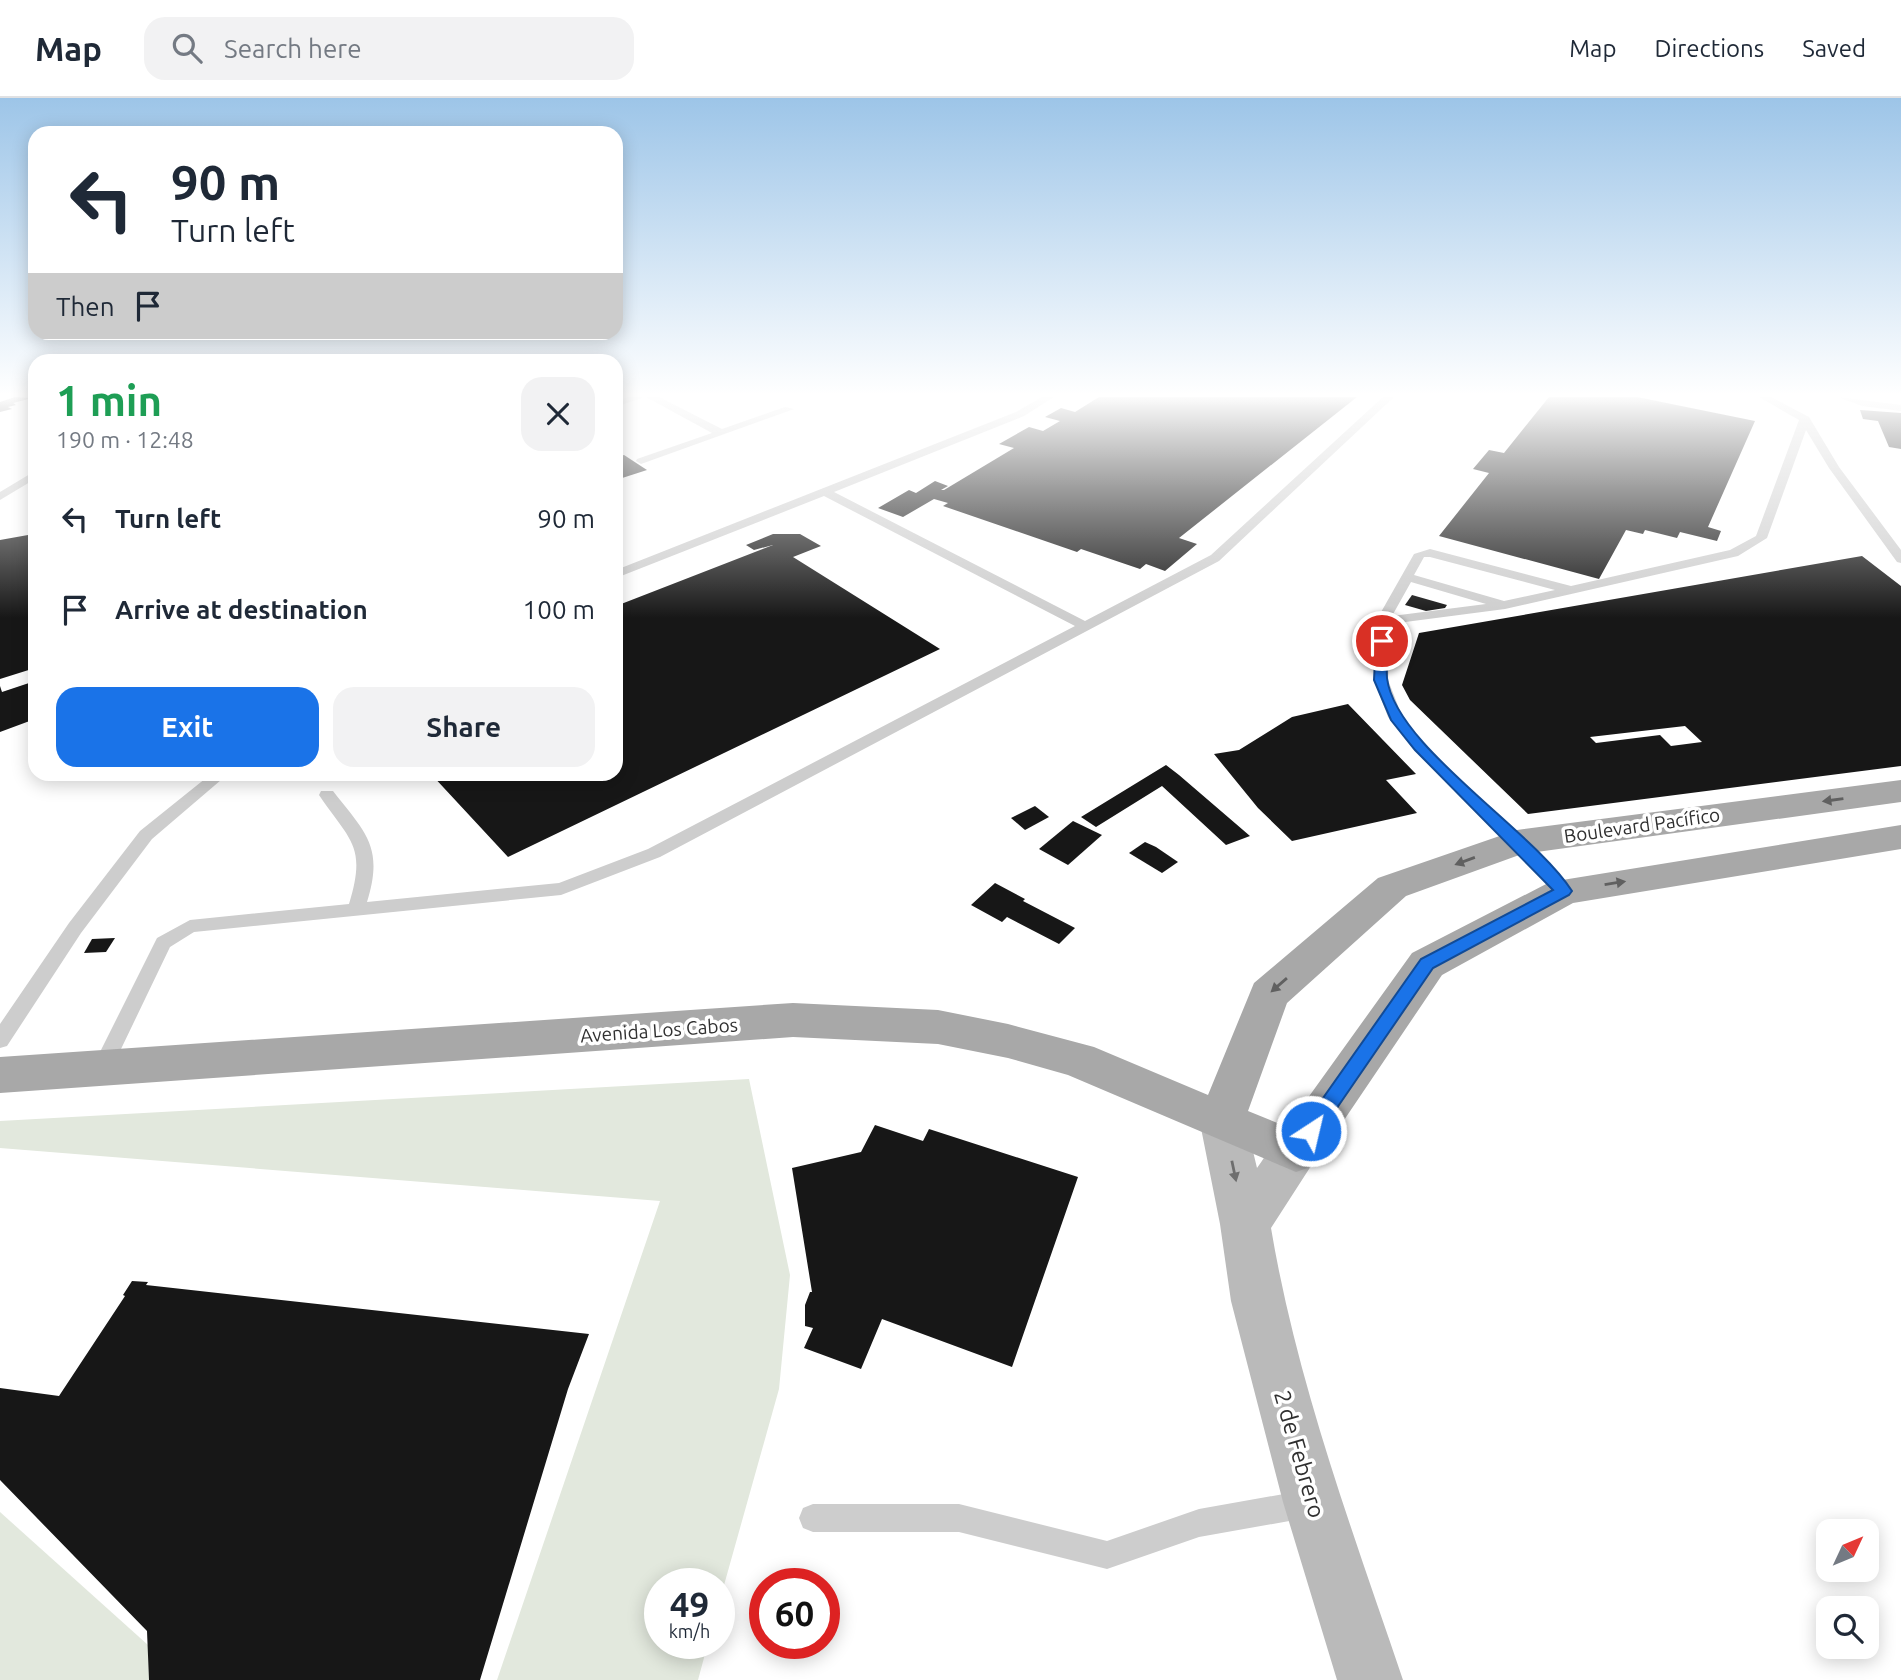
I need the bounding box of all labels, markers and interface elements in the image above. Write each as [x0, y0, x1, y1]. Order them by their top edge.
search box [144, 17, 634, 80]
icon: search [168, 29, 206, 67]
text: Map [35, 30, 102, 67]
text: Search here [224, 34, 362, 63]
text: Map [1569, 35, 1616, 62]
text: Directions [1654, 35, 1764, 62]
text: Saved [1802, 35, 1866, 62]
icon: left [56, 154, 147, 245]
text: 90 m [171, 154, 280, 209]
text: Turn left [171, 212, 295, 248]
icon: arrive [129, 287, 167, 325]
text: Then [56, 292, 115, 321]
text: 1 min [56, 377, 162, 424]
button: close [521, 377, 595, 451]
text: 190 m · 12:48 [56, 427, 194, 452]
icon: left [56, 500, 94, 538]
text: Turn left [115, 504, 221, 533]
text: 90 m [537, 504, 595, 533]
icon: arrive [56, 591, 94, 629]
text: Arrive at destination [115, 595, 368, 624]
text: 100 m [523, 595, 595, 624]
pin [1352, 611, 1412, 671]
icon: arrive [1363, 622, 1401, 660]
button: Exit [56, 687, 319, 767]
button: Share [333, 687, 595, 767]
one-way arrow [1822, 794, 1844, 805]
street label: Boulevard Pacífico [1563, 803, 1721, 847]
one-way arrow [1454, 855, 1475, 866]
one-way arrow [1604, 877, 1626, 888]
one-way arrow [1270, 977, 1287, 992]
street label: Avenida Los Cabos [580, 1014, 738, 1046]
position arrow [1274, 1094, 1348, 1168]
one-way arrow [1228, 1160, 1239, 1182]
street label: 2 de Febrero [1270, 1387, 1330, 1521]
north arrow [1816, 1519, 1880, 1582]
map controls [1816, 1519, 1879, 1659]
speed limit sign: 60 [749, 1568, 840, 1659]
text: 49 [670, 1584, 709, 1624]
button: search [1816, 1596, 1879, 1659]
text: km/h [669, 1621, 710, 1641]

